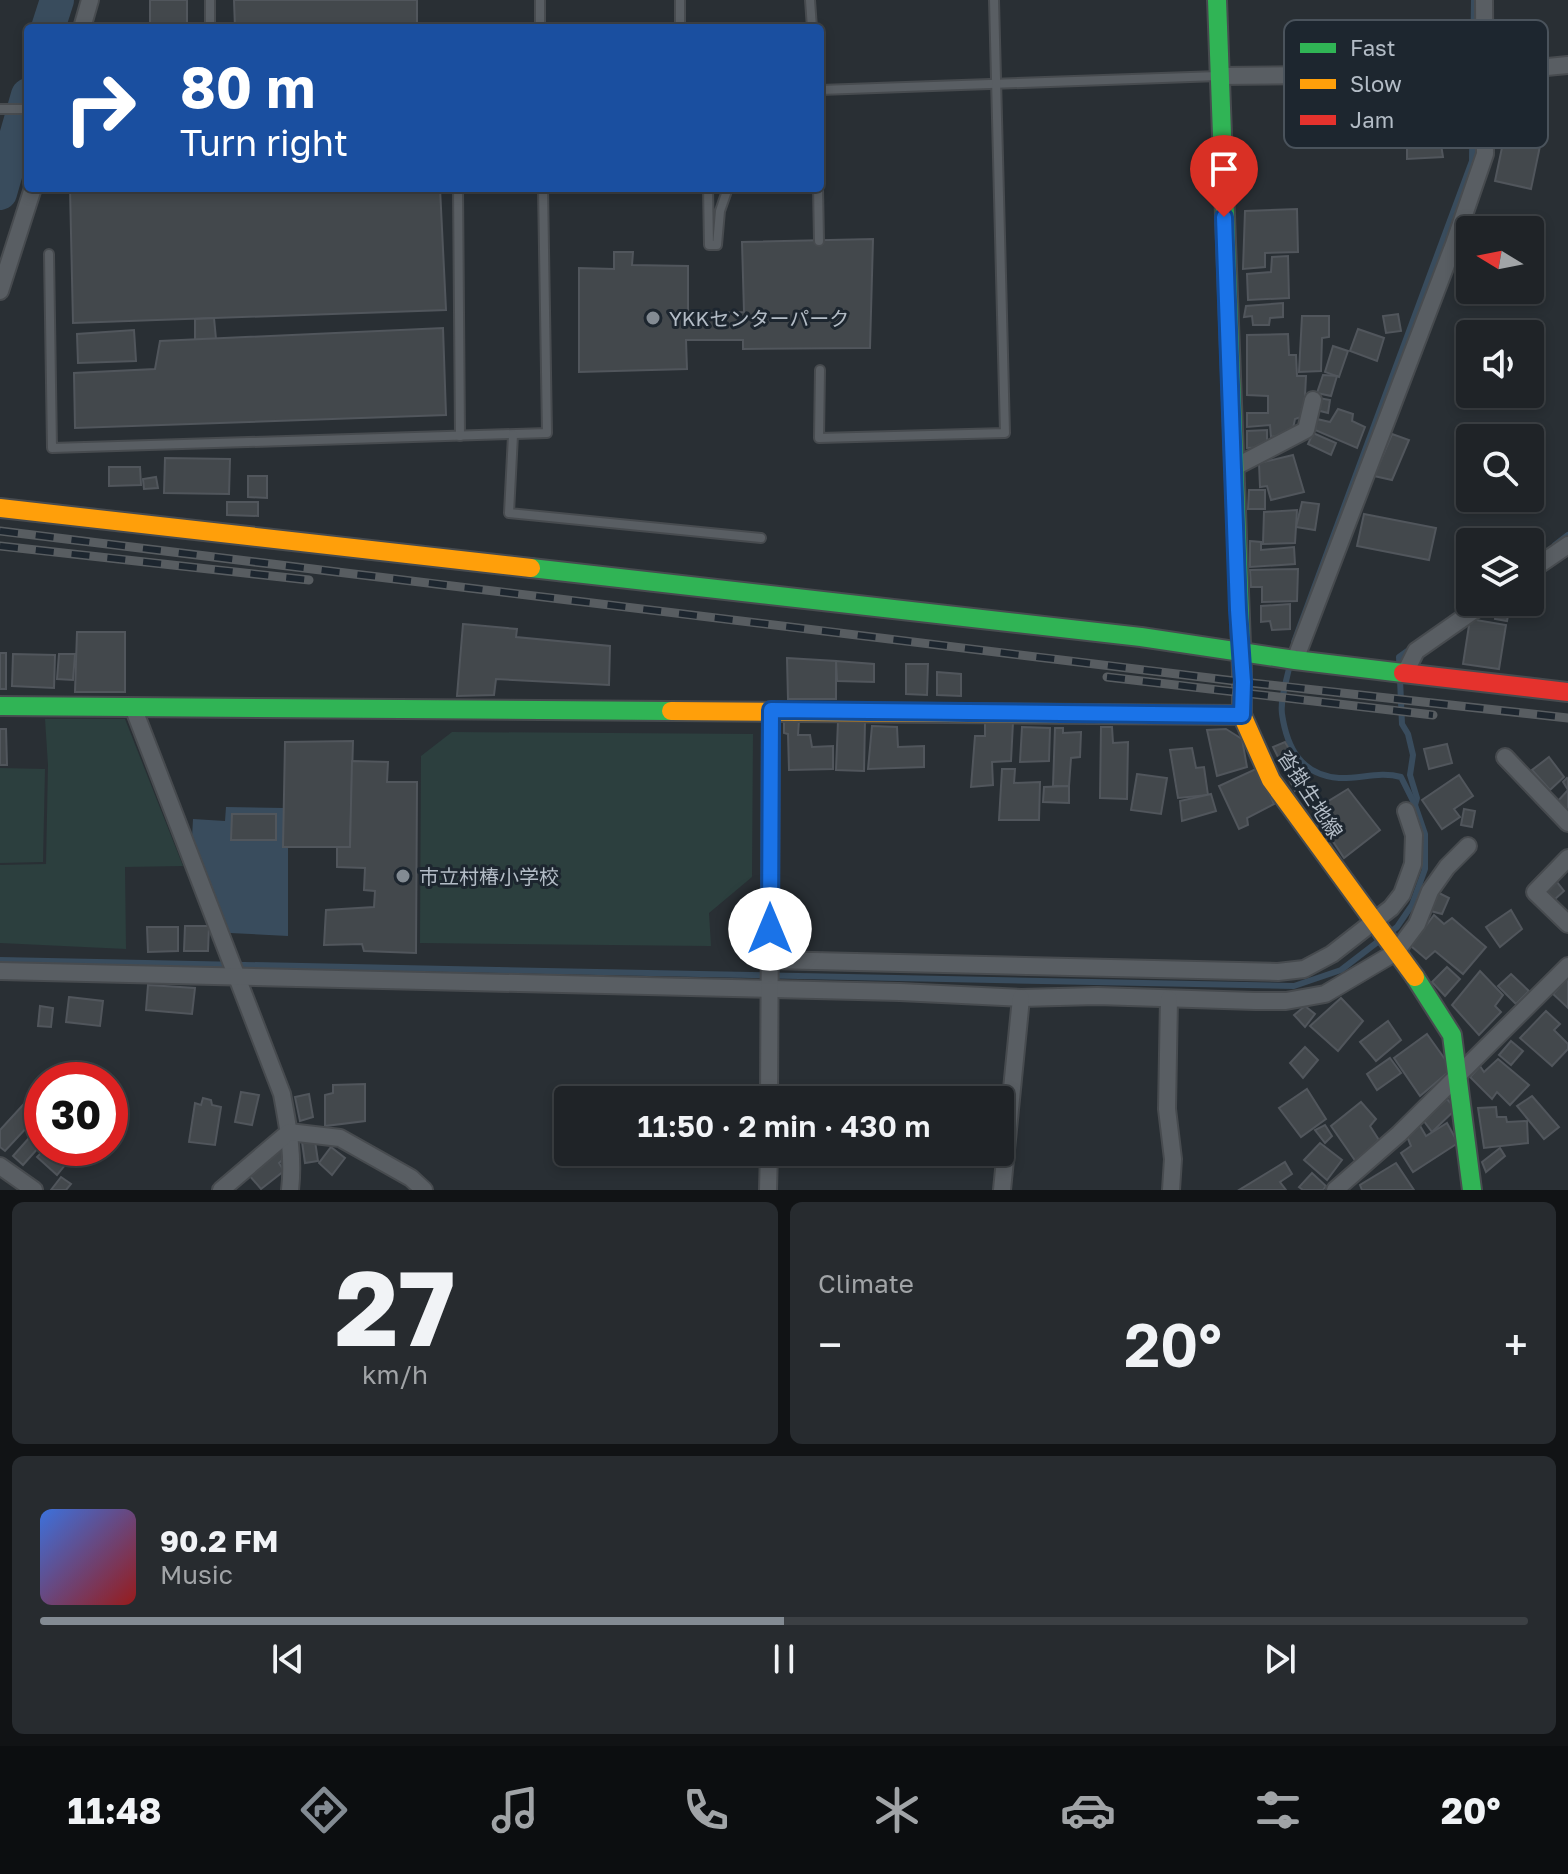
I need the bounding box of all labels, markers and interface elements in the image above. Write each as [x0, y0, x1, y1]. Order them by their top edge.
legend [1284, 20, 1548, 148]
text: Fast [1350, 34, 1396, 61]
text: 80 m [180, 53, 315, 120]
icon: right [48, 56, 152, 160]
text: Slow [1350, 70, 1402, 97]
text: Jam [1350, 106, 1394, 133]
text: Turn right [180, 121, 348, 164]
pin [1190, 135, 1258, 217]
icon: arrive [1202, 147, 1246, 191]
north arrow [1456, 216, 1544, 304]
map controls [1456, 216, 1544, 616]
place label: YKKセンターパーク [669, 306, 849, 330]
marker: YKKセンターパーク [644, 309, 662, 327]
button: sound [1456, 320, 1544, 408]
button: search [1456, 424, 1544, 512]
button: layers [1456, 528, 1544, 616]
street label: 沓掛生地線 [1274, 746, 1348, 842]
place label: 市立村椿小学校 [419, 864, 559, 888]
marker: 市立村椿小学校 [394, 867, 412, 885]
position arrow [728, 887, 812, 971]
speed limit sign: 30 [24, 1062, 128, 1166]
text: 11:50 · 2 min · 430 m [637, 1108, 931, 1144]
text: 27 [335, 1244, 455, 1369]
text: Climate [818, 1268, 914, 1299]
text: 20° [1124, 1308, 1222, 1380]
text: − [818, 1318, 842, 1371]
text: + [1504, 1318, 1528, 1371]
text: km/h [362, 1359, 428, 1390]
text: 90.2 FM [160, 1523, 279, 1559]
text: Music [160, 1559, 233, 1590]
icon: previous [266, 1637, 310, 1681]
icon: pause [762, 1637, 806, 1681]
icon: next [1258, 1637, 1302, 1681]
icon: directions [296, 1782, 352, 1838]
icon: music [487, 1782, 543, 1838]
icon: phone [678, 1782, 734, 1838]
icon: climate [869, 1782, 925, 1838]
icon: car [1060, 1782, 1116, 1838]
icon: filters [1250, 1782, 1306, 1838]
text: 11:48 [67, 1789, 162, 1832]
text: 20° [1441, 1789, 1501, 1832]

